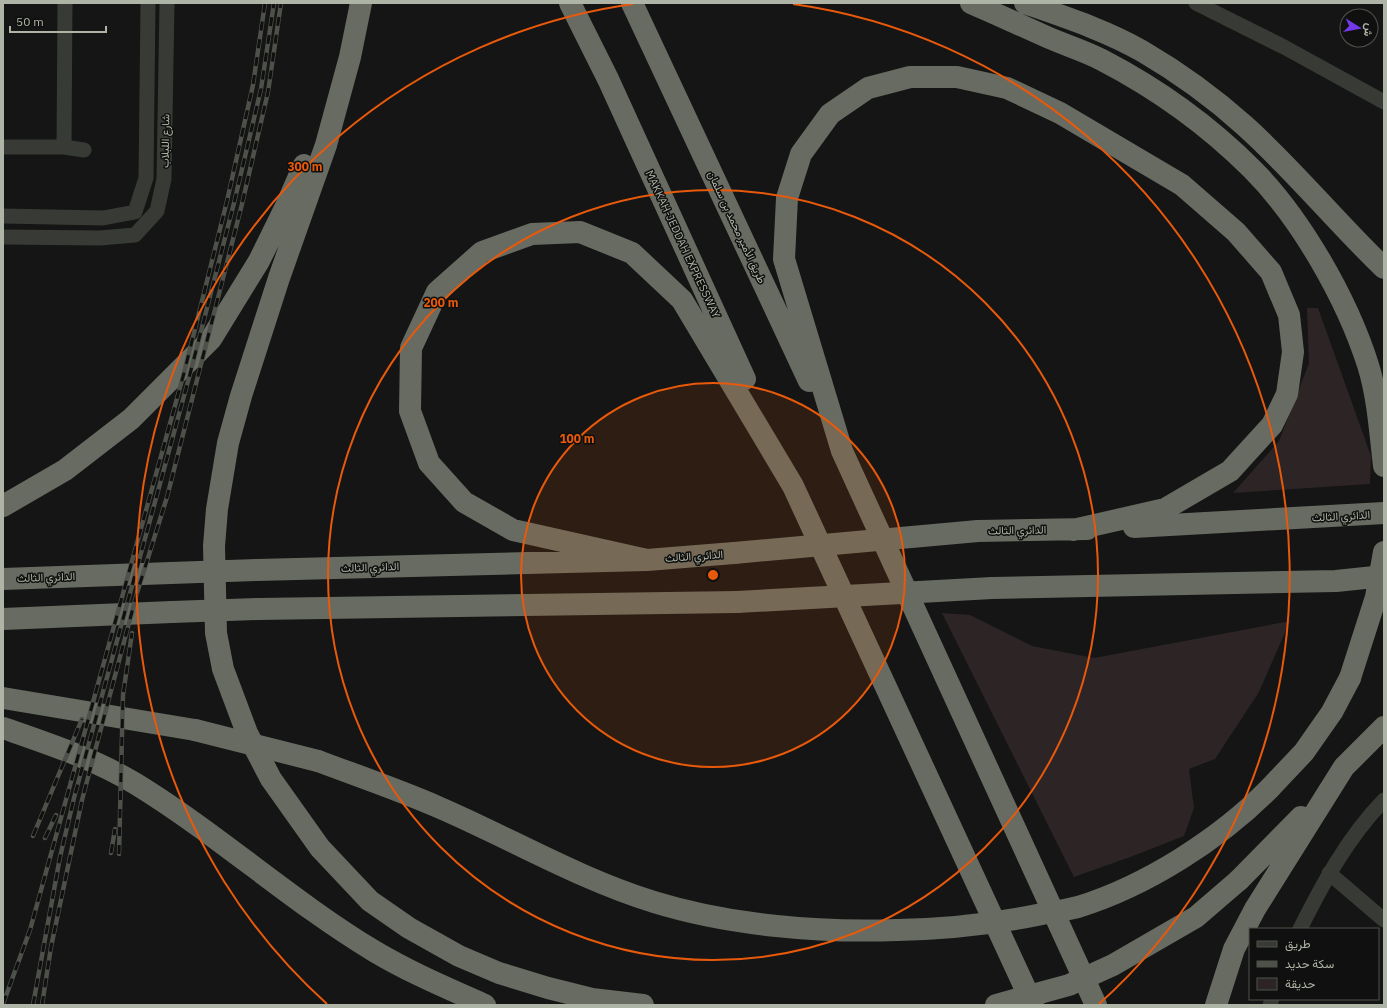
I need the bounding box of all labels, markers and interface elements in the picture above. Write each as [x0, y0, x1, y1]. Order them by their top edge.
scale bar [10, 8, 106, 34]
north arrow [1339, 8, 1379, 48]
text: 50 m [16, 14, 44, 29]
text: ش [1361, 22, 1377, 38]
street label: شارع اللبلاب [158, 114, 173, 168]
text: 300 m [287, 159, 323, 174]
street label: MAKKAH-JEDDAH EXPRESSWAY [643, 168, 724, 321]
street label: طريق الأمير محمد بن سلمان [705, 169, 769, 285]
text: 200 m [423, 295, 459, 310]
text: 100 m [559, 431, 595, 446]
street label: الدائري الثالث [1312, 507, 1371, 528]
street label: الدائري الثالث [988, 522, 1046, 541]
street label: الدائري الثالث [664, 547, 724, 568]
street label: الدائري الثالث [341, 559, 399, 578]
centre of rings [706, 568, 720, 582]
street label: الدائري الثالث [17, 569, 75, 588]
legend [1249, 928, 1379, 1000]
text: طريق [1285, 936, 1311, 952]
text: سكة حديد [1285, 956, 1334, 971]
text: حديقة [1285, 976, 1315, 991]

